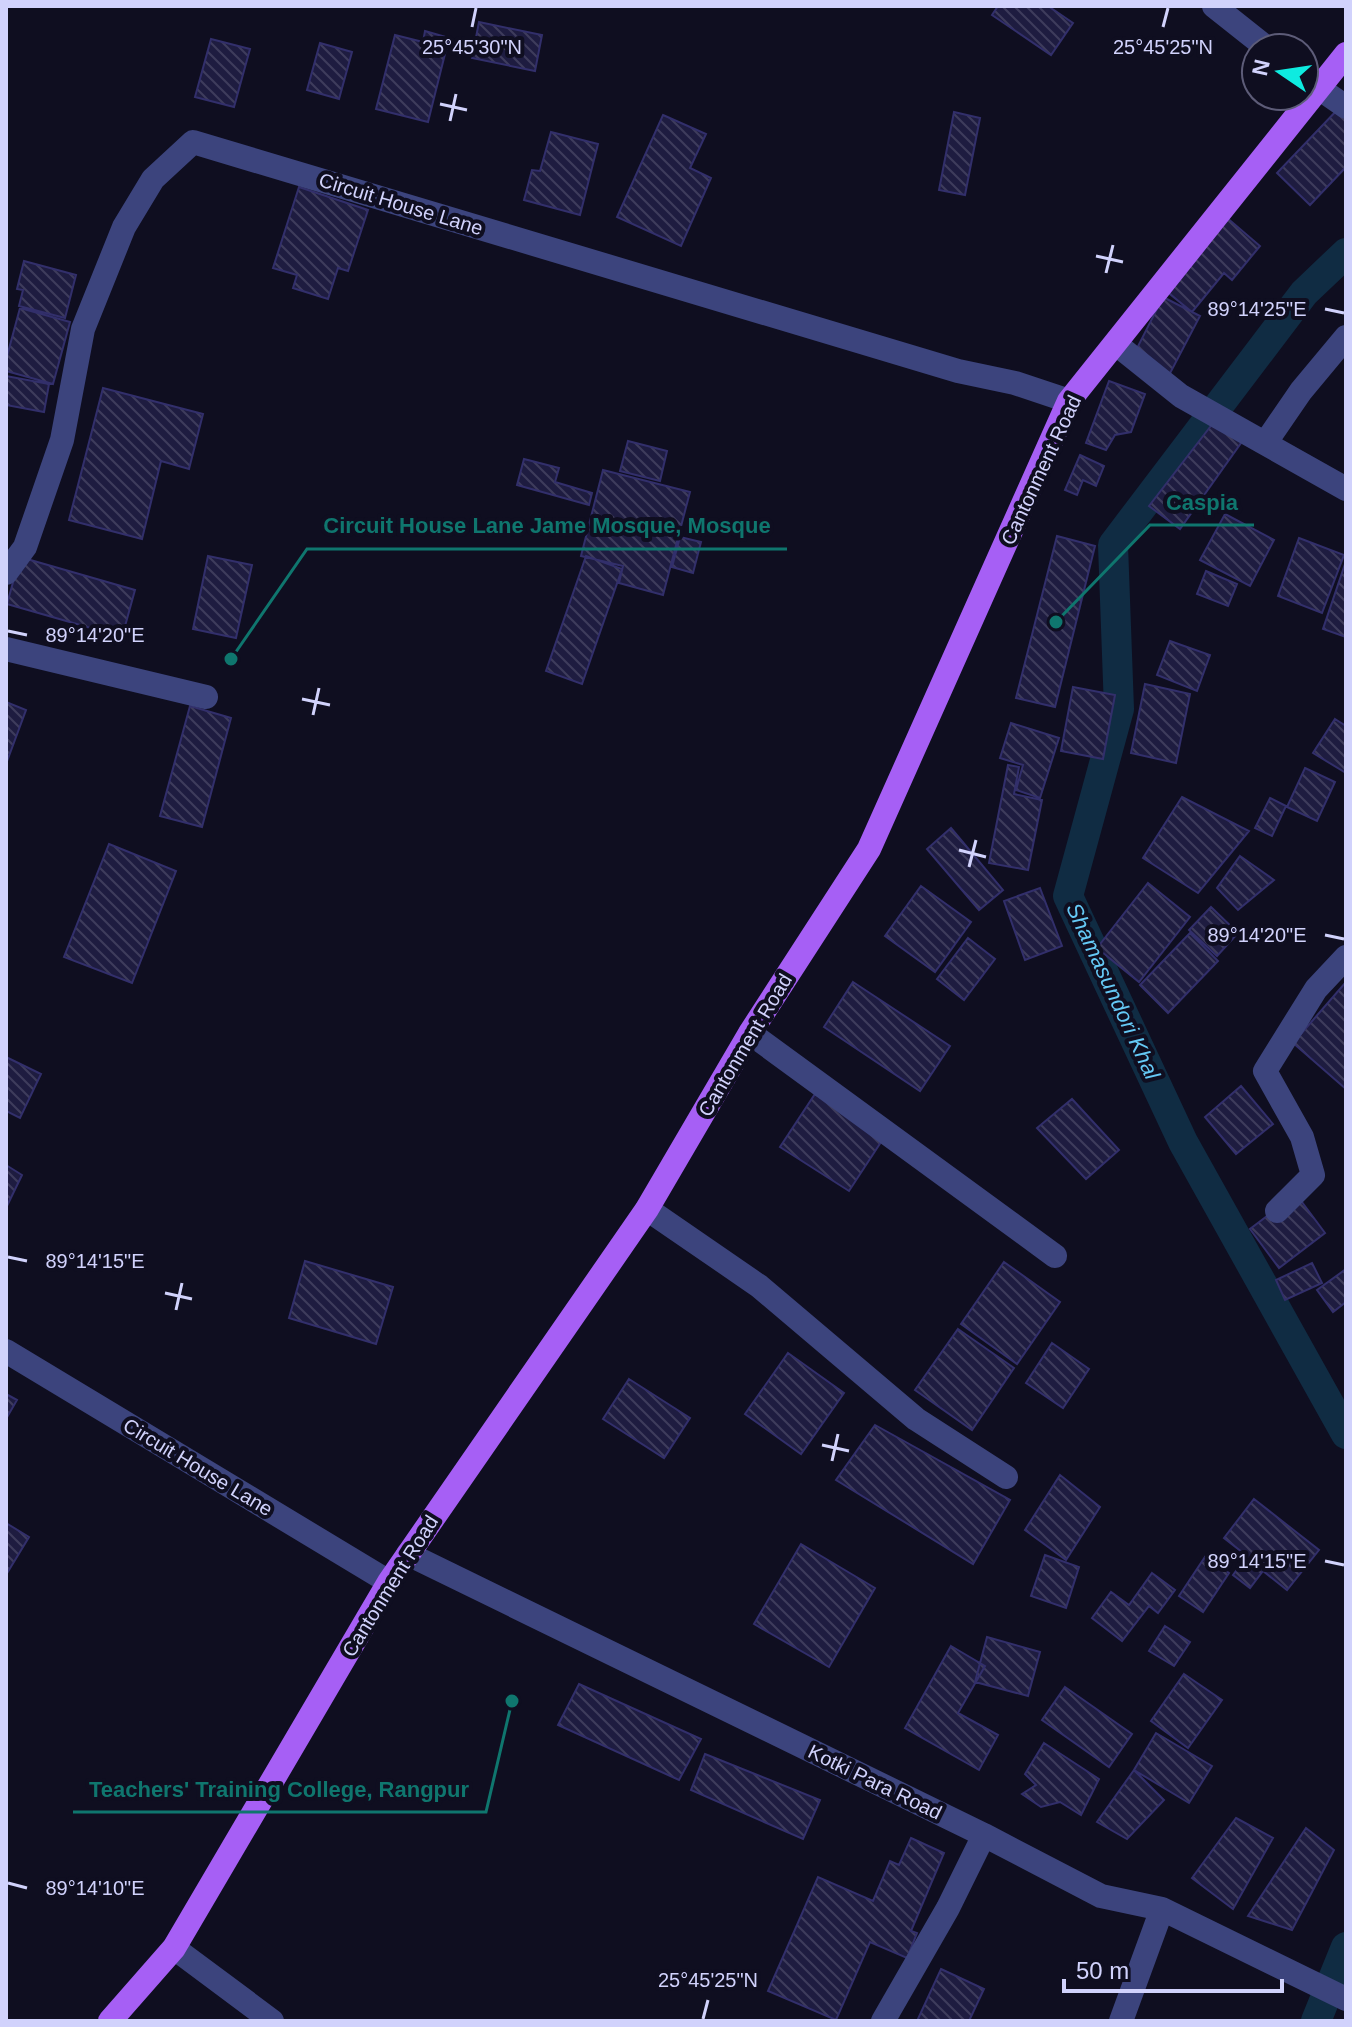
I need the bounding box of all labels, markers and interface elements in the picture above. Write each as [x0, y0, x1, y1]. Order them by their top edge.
north arrow [1240, 32, 1320, 112]
text: 25°45'30"N [422, 36, 522, 58]
text: 25°45'25"N [1113, 36, 1213, 58]
text: N [1247, 57, 1275, 78]
street label: Circuit House Lane [316, 169, 486, 239]
text: 89°14'25"E [1208, 298, 1307, 320]
street label: Cantonment Road [997, 392, 1085, 548]
callout: Caspia [1150, 479, 1254, 525]
text: Caspia [1166, 490, 1239, 515]
callout: Circuit House Lane Jame Mosque, Mosque [307, 503, 787, 549]
text: Circuit House Lane Jame Mosque, Mosque [323, 513, 771, 538]
text: 89°14'20"E [46, 624, 145, 646]
water label: Shamasundori Khal [1061, 899, 1165, 1084]
text: 89°14'20"E [1208, 924, 1307, 946]
street label: Cantonment Road [694, 970, 796, 1120]
text: 89°14'15"E [46, 1250, 145, 1272]
street label: Circuit House Lane [119, 1414, 277, 1520]
street label: Cantonment Road [338, 1511, 442, 1661]
text: 89°14'15"E [1208, 1550, 1307, 1572]
street label: Kotki Para Road [805, 1740, 945, 1824]
callout: Teachers' Training College, Rangpur [73, 1766, 486, 1812]
text: Teachers' Training College, Rangpur [89, 1777, 469, 1802]
text: 89°14'10"E [46, 1877, 145, 1899]
scale bar [1064, 1943, 1282, 1993]
text: 50 m [1076, 1957, 1129, 1984]
text: 25°45'25"N [658, 1969, 758, 1991]

